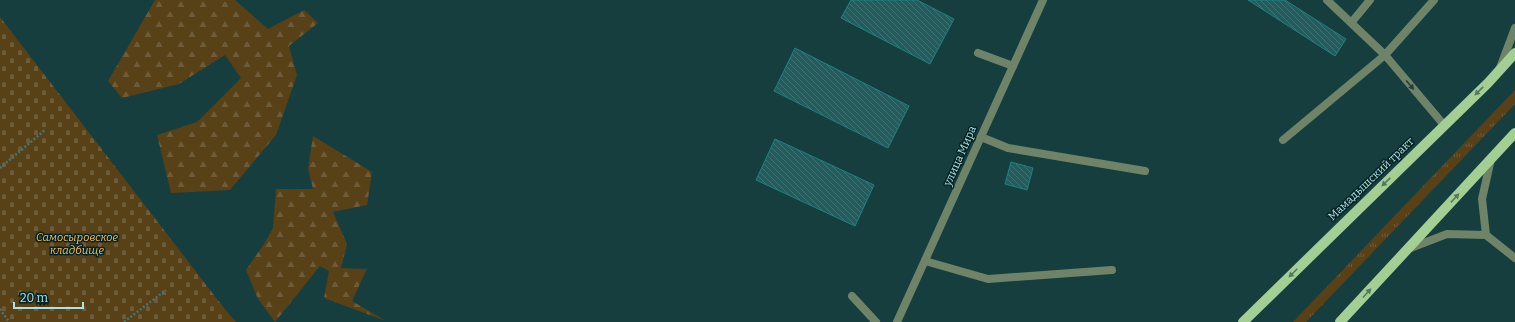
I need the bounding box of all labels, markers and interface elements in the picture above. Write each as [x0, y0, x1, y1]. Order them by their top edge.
one-way arrow [1406, 80, 1415, 91]
one-way arrow [1474, 87, 1484, 96]
street label: улица Мира [941, 124, 979, 189]
street label: Мамадышский тракт [1326, 135, 1417, 223]
one-way arrow [1381, 177, 1391, 187]
one-way arrow [1450, 193, 1460, 203]
park label: Самосыровское кладбище [36, 231, 119, 257]
one-way arrow [1288, 268, 1298, 278]
scale bar [14, 284, 83, 310]
one-way arrow [1362, 288, 1371, 299]
text: 20 m [20, 291, 49, 305]

